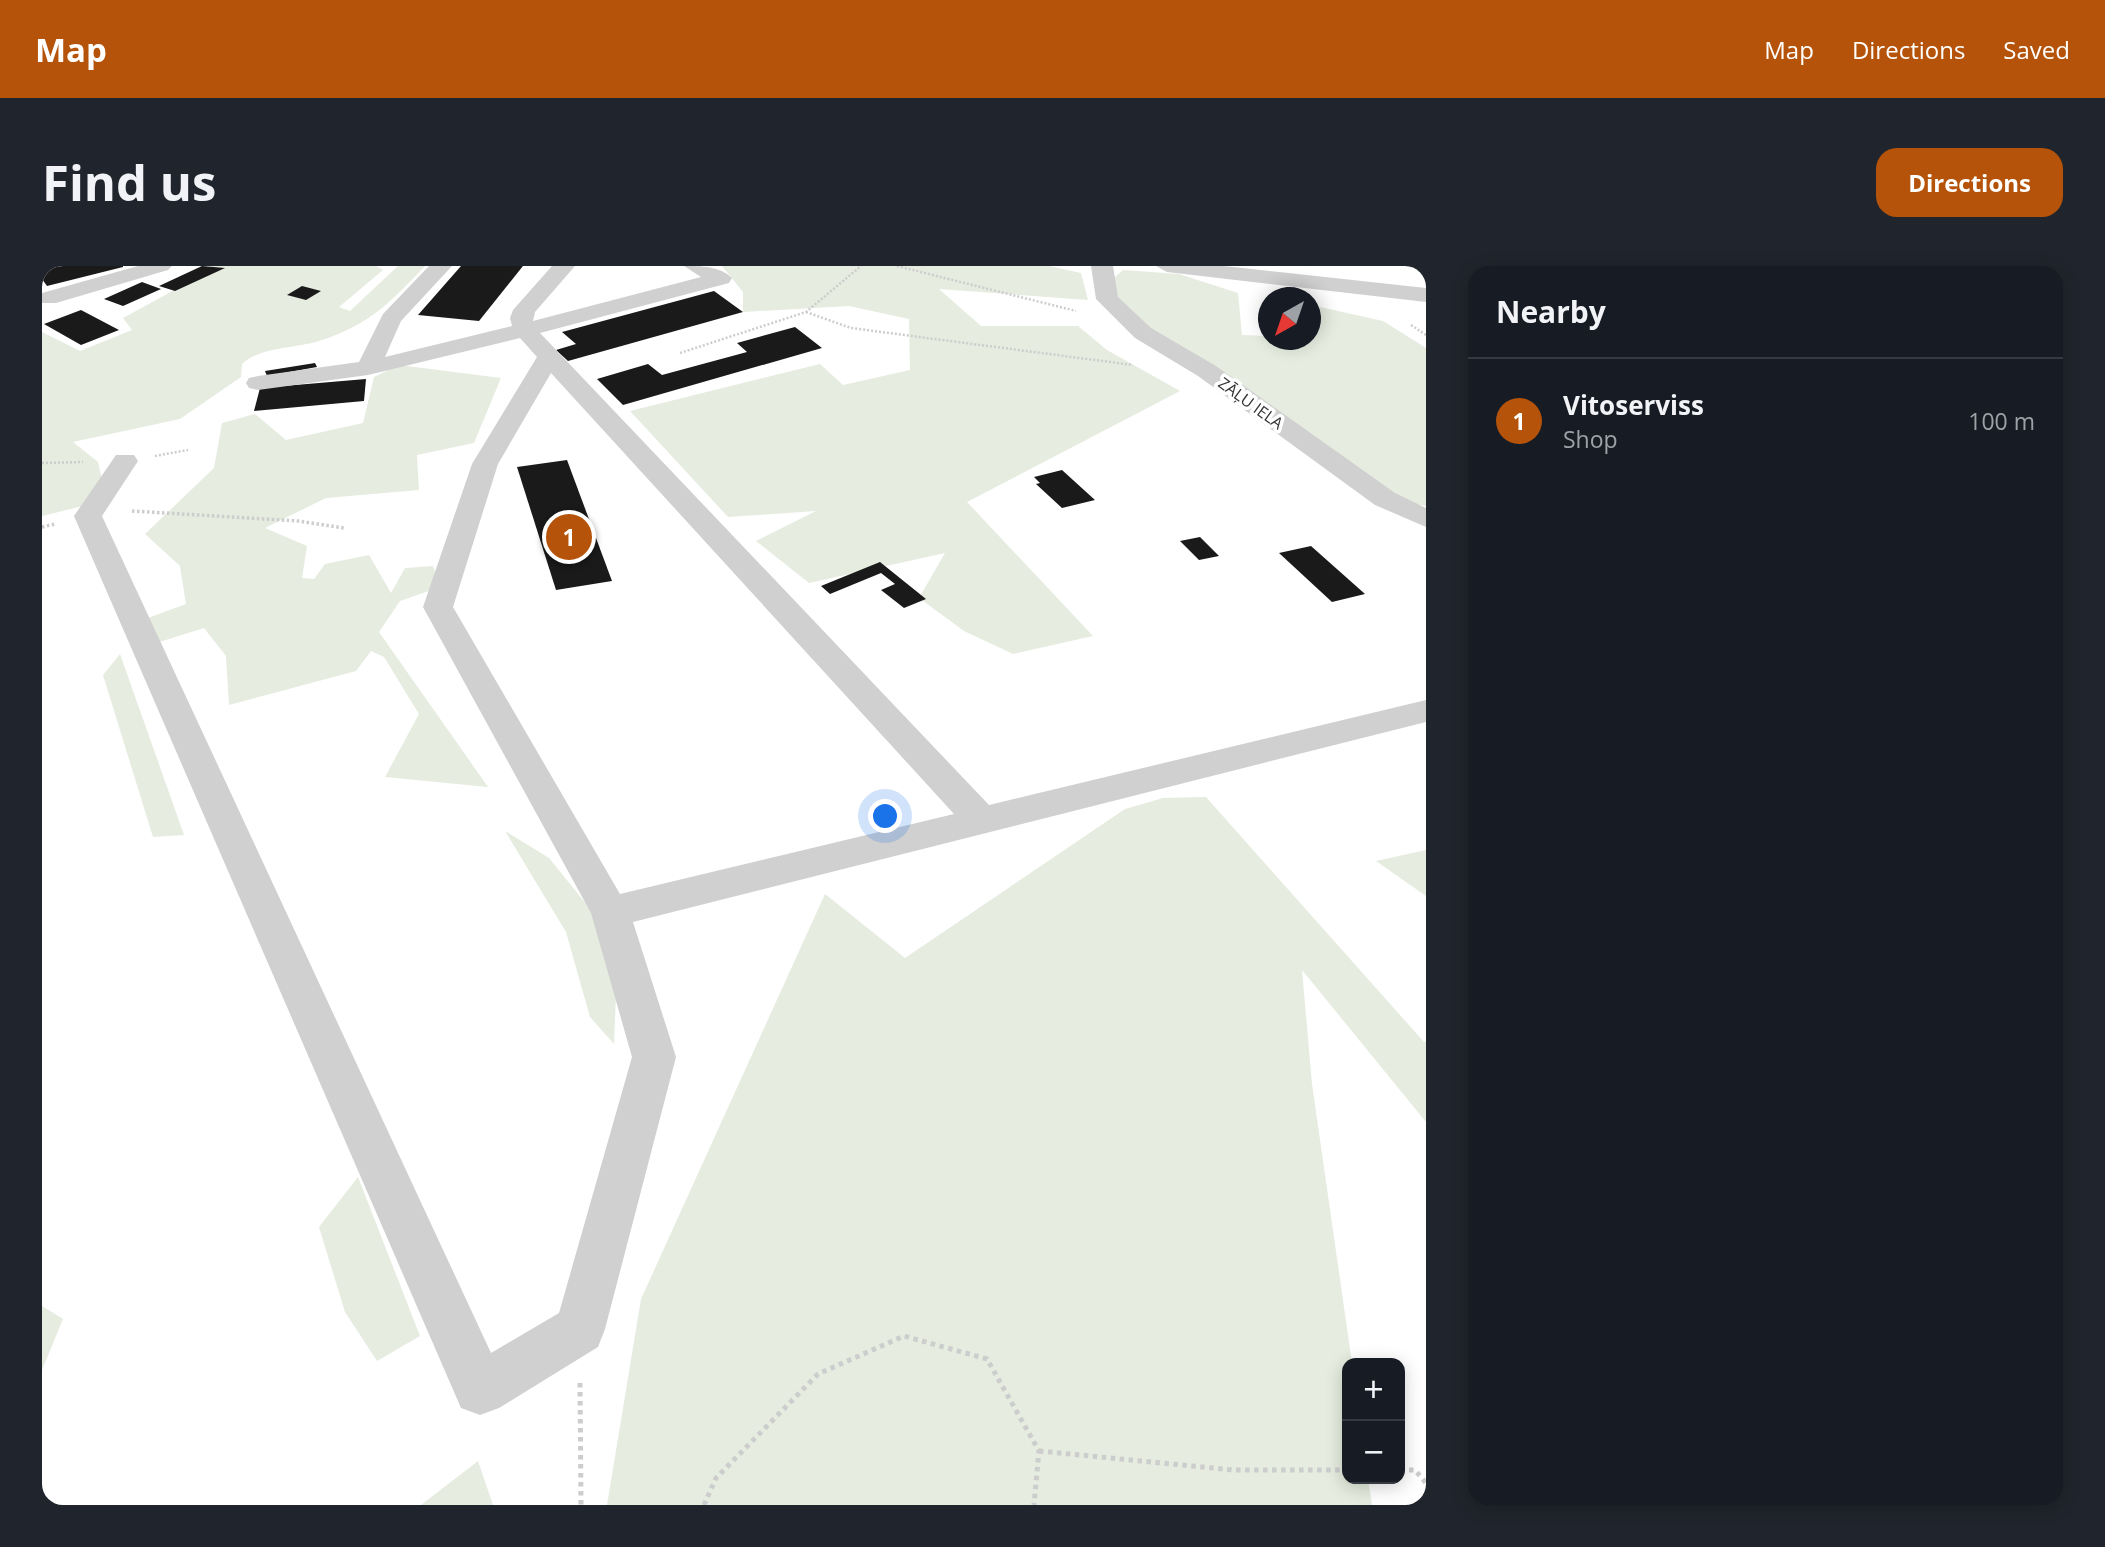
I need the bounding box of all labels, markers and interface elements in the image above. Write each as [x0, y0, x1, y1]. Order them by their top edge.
text: Map [35, 27, 107, 72]
text: Map [1764, 33, 1814, 66]
text: Directions [1852, 33, 1965, 66]
text: Saved [2003, 33, 2070, 66]
button: Directions [1876, 148, 2063, 217]
text: Find us [42, 149, 216, 215]
north arrow [1258, 287, 1321, 350]
text: Nearby [1496, 291, 1606, 332]
street label: ZĀĻU IELA [1214, 372, 1289, 435]
text: Vitoserviss [1563, 387, 1704, 423]
text: 1 [1512, 405, 1526, 437]
text: 100 m [1968, 405, 2035, 437]
text: Shop [1563, 423, 1618, 455]
pin: 1 [546, 511, 592, 563]
your location [868, 799, 902, 833]
map controls [1342, 1358, 1405, 1484]
button: + [1342, 1358, 1405, 1421]
button: − [1342, 1421, 1405, 1484]

